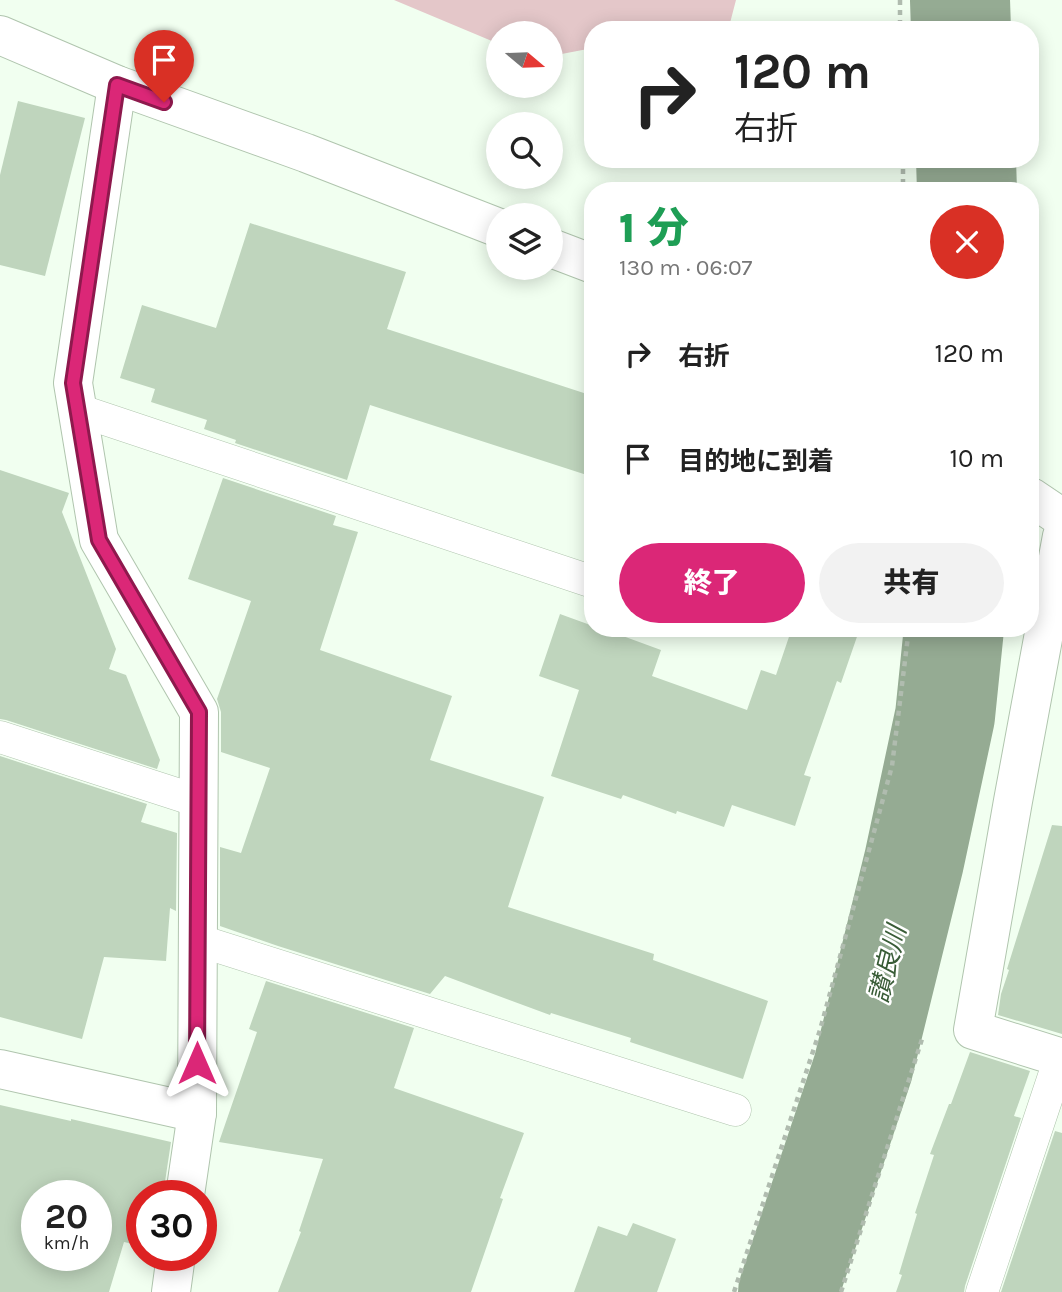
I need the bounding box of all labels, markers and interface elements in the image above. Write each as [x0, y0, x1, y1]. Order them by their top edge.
north arrow [486, 21, 564, 98]
map controls [486, 21, 563, 280]
pin [134, 30, 194, 102]
icon: arrive [145, 41, 183, 79]
text: 120 m [734, 43, 871, 100]
icon: right [619, 49, 710, 140]
text: 右折 [734, 110, 798, 147]
button: search [486, 112, 563, 189]
button: layers [486, 203, 563, 280]
text: 1 分 [619, 203, 688, 253]
button: close [930, 205, 1004, 279]
text: 130 m · 06:07 [619, 254, 752, 281]
icon: right [619, 335, 657, 373]
text: 120 m [934, 338, 1004, 369]
text: 右折 [678, 341, 730, 372]
icon: arrive [619, 440, 657, 478]
text: 10 m [949, 443, 1004, 474]
text: 目的地に到着 [678, 446, 834, 477]
button: 終了 [619, 543, 805, 623]
button: 共有 [819, 543, 1004, 623]
water label: 讃良川 [864, 920, 913, 1006]
position arrow [160, 1026, 234, 1100]
speed limit sign: 30 [126, 1180, 217, 1271]
text: 20 [45, 1196, 88, 1237]
text: km/h [44, 1232, 89, 1254]

